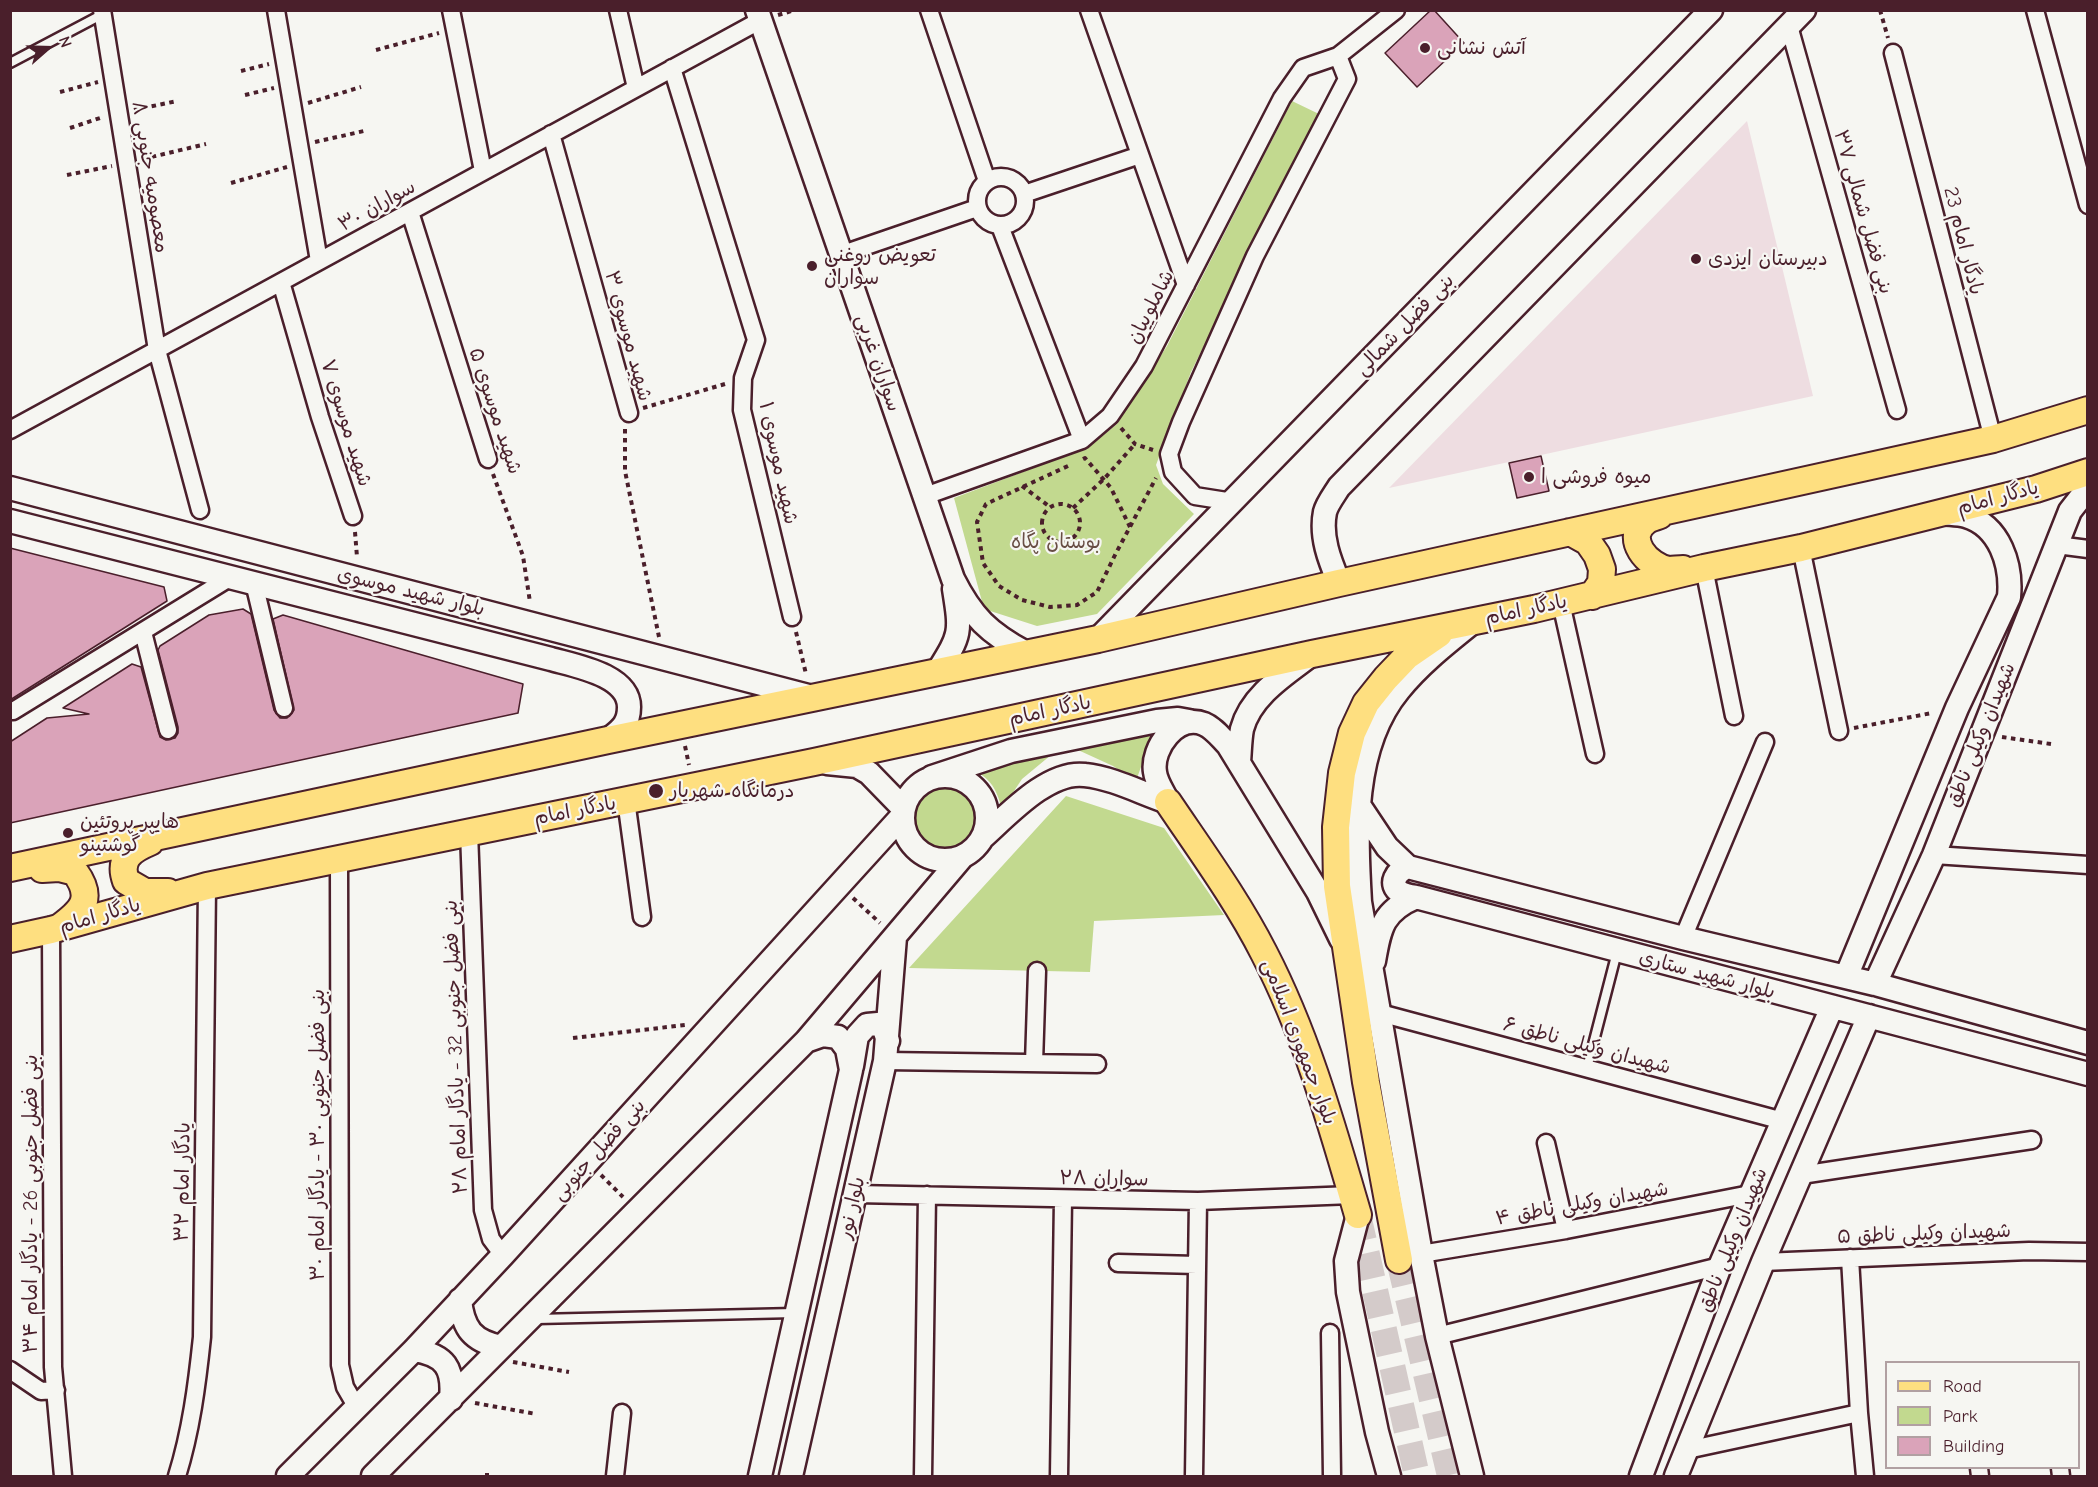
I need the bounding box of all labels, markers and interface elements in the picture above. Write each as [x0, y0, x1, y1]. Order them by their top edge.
north arrow [18, 18, 78, 78]
text: N [55, 34, 75, 50]
place label: آتش نشانی [1437, 36, 1526, 60]
marker: آتش نشانی [1418, 41, 1432, 55]
street label: معصومیه جنوبی ۸ [126, 99, 174, 255]
street label: بنی فضل شمالی ۳۷ [1828, 127, 1898, 297]
street label: سواران ۳۰ [334, 175, 420, 237]
street label: یادگار امام 23 [1938, 185, 1988, 297]
place label: تعویض روغنی سواران [824, 243, 936, 290]
place label: دبیرستان ایزدی [1708, 247, 1828, 271]
marker: دبیرستان ایزدی [1689, 252, 1703, 266]
marker: تعویض روغنی سواران [805, 259, 819, 273]
street label: شاملوییان [1122, 266, 1180, 348]
street label: شهید موسوی ۳ [599, 268, 657, 404]
street label: بنی فضل شمالی [1350, 269, 1460, 381]
street label: سواران غربی [850, 311, 906, 415]
street label: شهید موسوی ۵ [463, 345, 527, 477]
street label: شهید موسوی ۷ [315, 357, 377, 489]
street label: شهید موسوی ۱ [753, 400, 803, 526]
place label: میوه فروشی ا [1541, 465, 1651, 489]
marker: میوه فروشی ا [1522, 470, 1536, 484]
street label: یادگار امام [1955, 476, 2041, 520]
park label: بوستان پگاه [1011, 530, 1101, 554]
street label: بلوار شهید موسوی [335, 562, 487, 622]
street label: یادگار امام [1483, 590, 1569, 630]
street label: شهیدان وکیلی ناطق [1941, 659, 2021, 811]
street label: یادگار امام [1007, 691, 1093, 731]
place label: درمانگاه شهریار [670, 779, 795, 803]
marker: درمانگاه شهریار [647, 782, 665, 800]
street label: یادگار امام [532, 791, 618, 831]
place label: هایپر پروتئین گوشتینو [80, 810, 179, 857]
marker: هایپر پروتئین گوشتینو [61, 826, 75, 840]
street label: یادگار امام [57, 893, 143, 939]
street label: بنی فضل جنوبی 32 - یادگار امام ۲۸ [439, 899, 473, 1195]
street label: بلوار شهید ستاری [1636, 945, 1778, 1005]
street label: بلوار جمهوری اسلامی [1256, 956, 1342, 1128]
street label: بنی فضل جنوبی ۳۰ - یادگار امام ۳۰ [306, 989, 330, 1281]
street label: شهیدان وکیلی ناطق ۶ [1501, 1012, 1673, 1080]
street label: بنی فضل جنوبی 26 - یادگار امام ۳۴ [19, 1055, 43, 1353]
street label: بنی فضل جنوبی [547, 1094, 651, 1206]
street label: یادگار امام ۳۲ [170, 1122, 196, 1242]
street label: شهیدان وکیلی ناطق [1693, 1164, 1773, 1316]
street label: سواران ۲۸ [1059, 1166, 1149, 1192]
street label: بلوار نور [833, 1174, 871, 1242]
street label: شهیدان وکیلی ناطق ۴ [1494, 1177, 1670, 1231]
street label: شهیدان وکیلی ناطق ۵ [1837, 1219, 2011, 1249]
legend [1885, 1361, 2080, 1469]
text: Road [1943, 1376, 1982, 1397]
text: Park [1943, 1406, 1977, 1427]
text: Building [1943, 1436, 2005, 1457]

